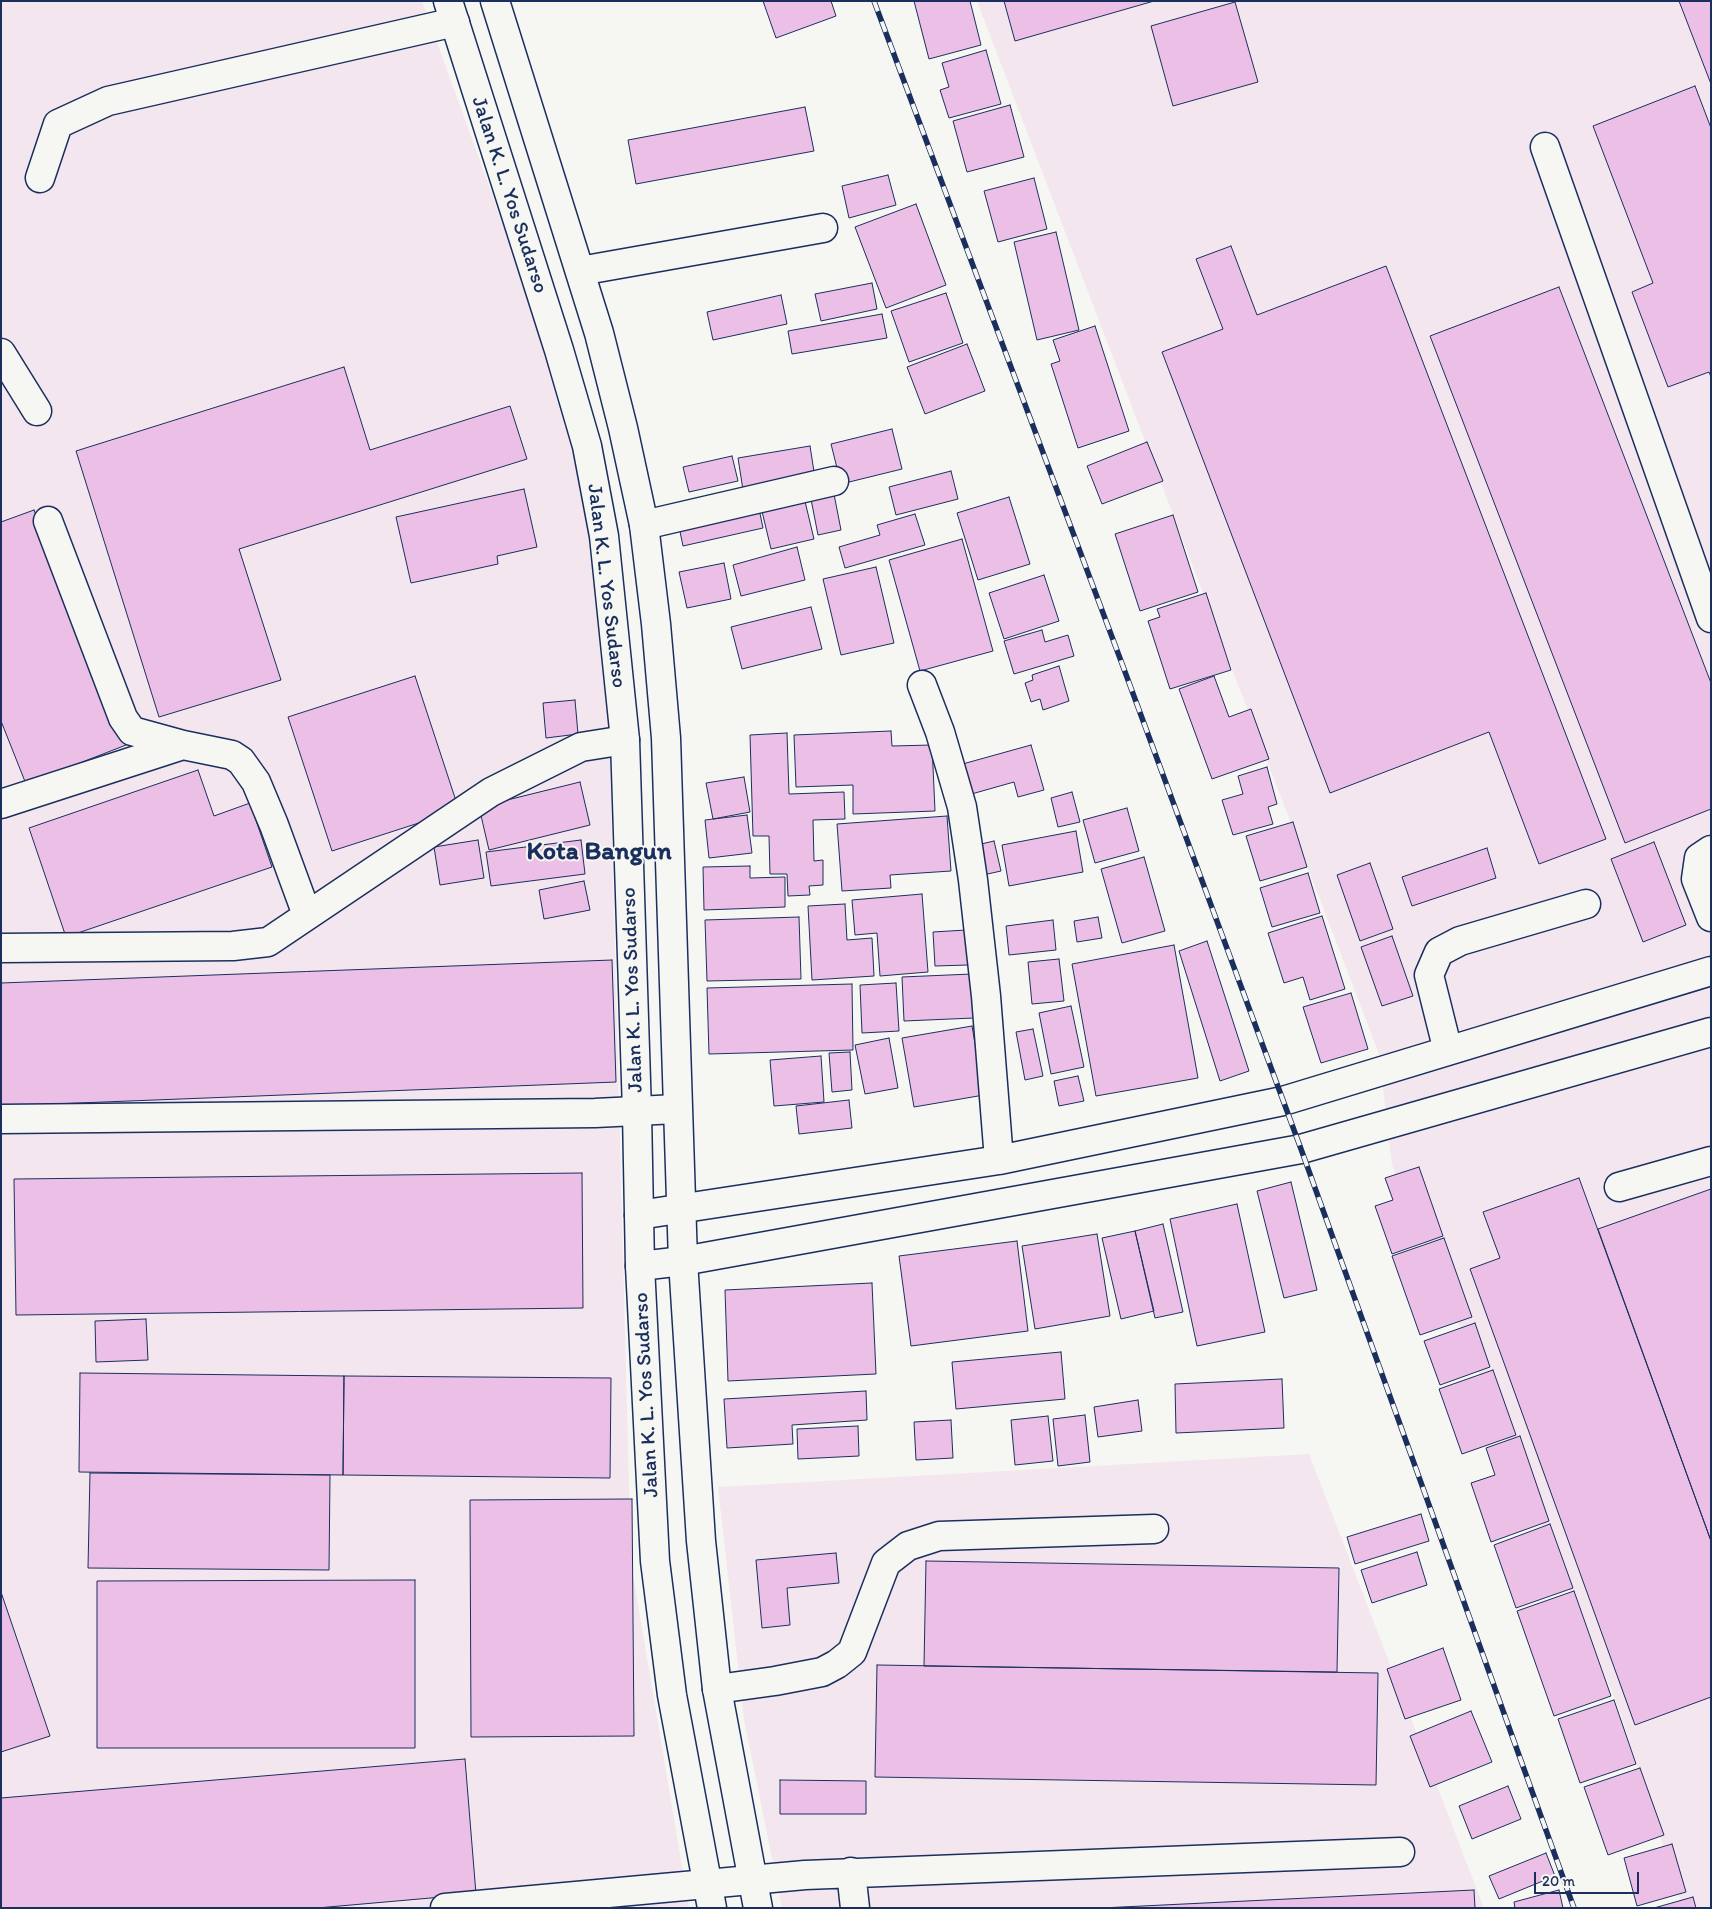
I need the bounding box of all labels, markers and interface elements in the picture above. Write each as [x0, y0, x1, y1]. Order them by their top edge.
street label: Jalan K. L. Yos Sudarso [465, 93, 553, 297]
street label: Jalan K. L. Yos Sudarso [581, 482, 631, 690]
district label: Kota Bangun [526, 836, 672, 868]
street label: Jalan K. L. Yos Sudarso [617, 887, 649, 1093]
street label: Jalan K. L. Yos Sudarso [629, 1292, 665, 1498]
scale bar [1537, 1862, 1642, 1894]
text: 20 m [1542, 1872, 1575, 1890]

